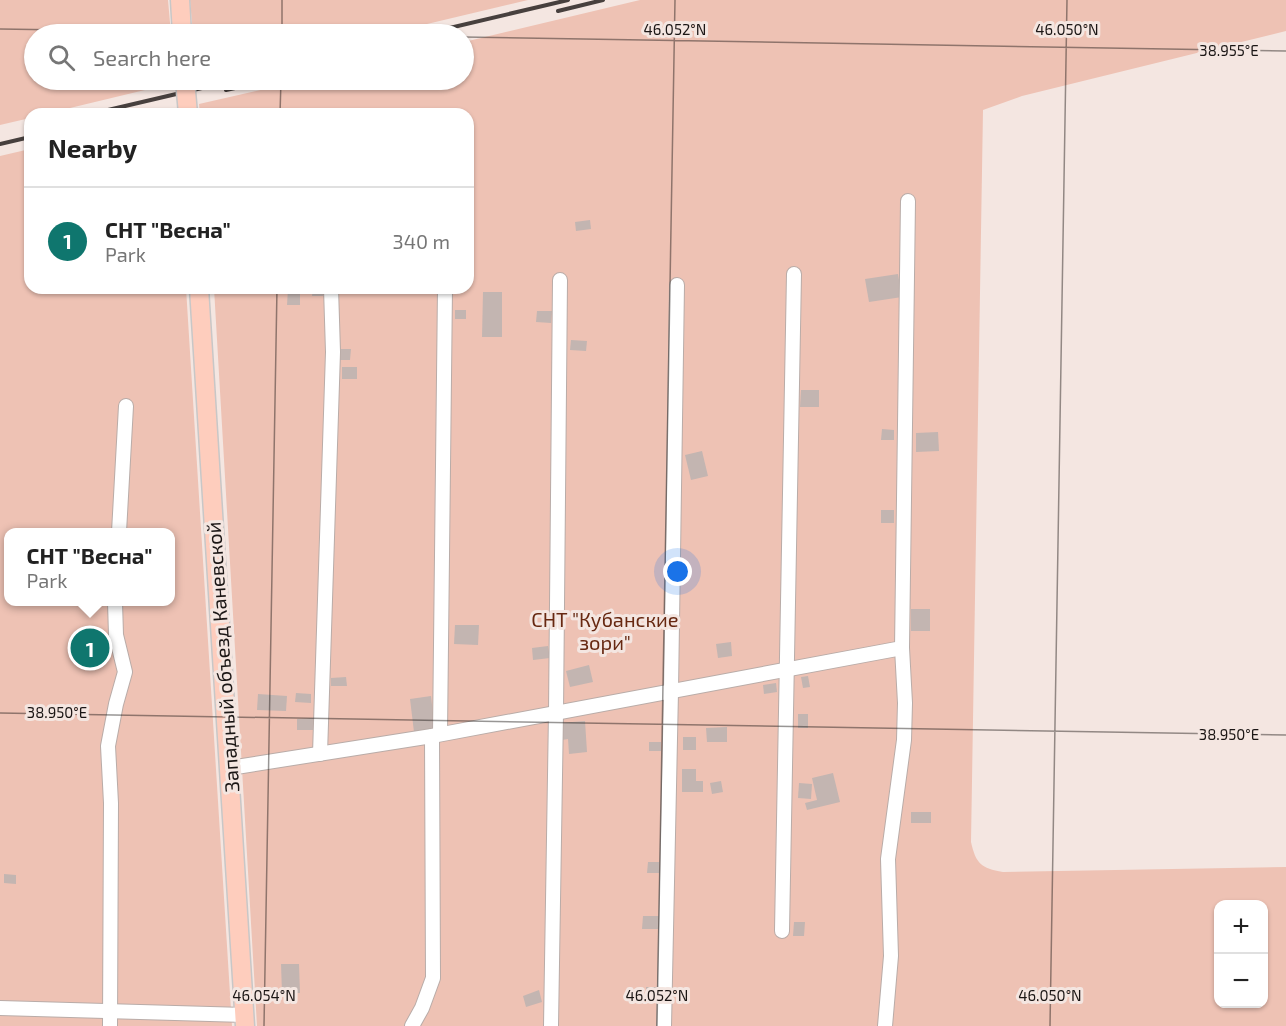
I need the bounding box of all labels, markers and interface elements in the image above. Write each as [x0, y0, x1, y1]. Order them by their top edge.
text: 46.052°N [644, 20, 706, 38]
text: 46.050°N [1035, 20, 1099, 38]
search box [24, 24, 474, 90]
icon: search [45, 41, 78, 74]
text: 38.955°E [1199, 41, 1259, 59]
text: Search here [93, 44, 211, 70]
text: Nearby [48, 132, 137, 163]
text: СНТ "Весна" [105, 216, 231, 242]
text: 1 [63, 229, 72, 253]
text: 340 m [393, 229, 450, 253]
text: Park [105, 242, 146, 266]
street label: Западный объезд Каневской [201, 521, 243, 793]
popup [4, 528, 175, 606]
text: СНТ "Весна" [27, 542, 152, 568]
your location [663, 557, 692, 586]
text: Park [27, 568, 68, 592]
park label: СНТ "Кубанские зори" [531, 607, 679, 654]
pin: 1 [70, 626, 110, 670]
text: 38.950°E [27, 703, 87, 721]
text: 38.950°E [1199, 725, 1259, 743]
map controls [1214, 900, 1268, 1008]
button: + [1214, 900, 1268, 954]
button: − [1214, 954, 1268, 1008]
text: 46.054°N [232, 986, 296, 1004]
text: 46.052°N [626, 986, 688, 1004]
text: 46.050°N [1018, 986, 1082, 1004]

